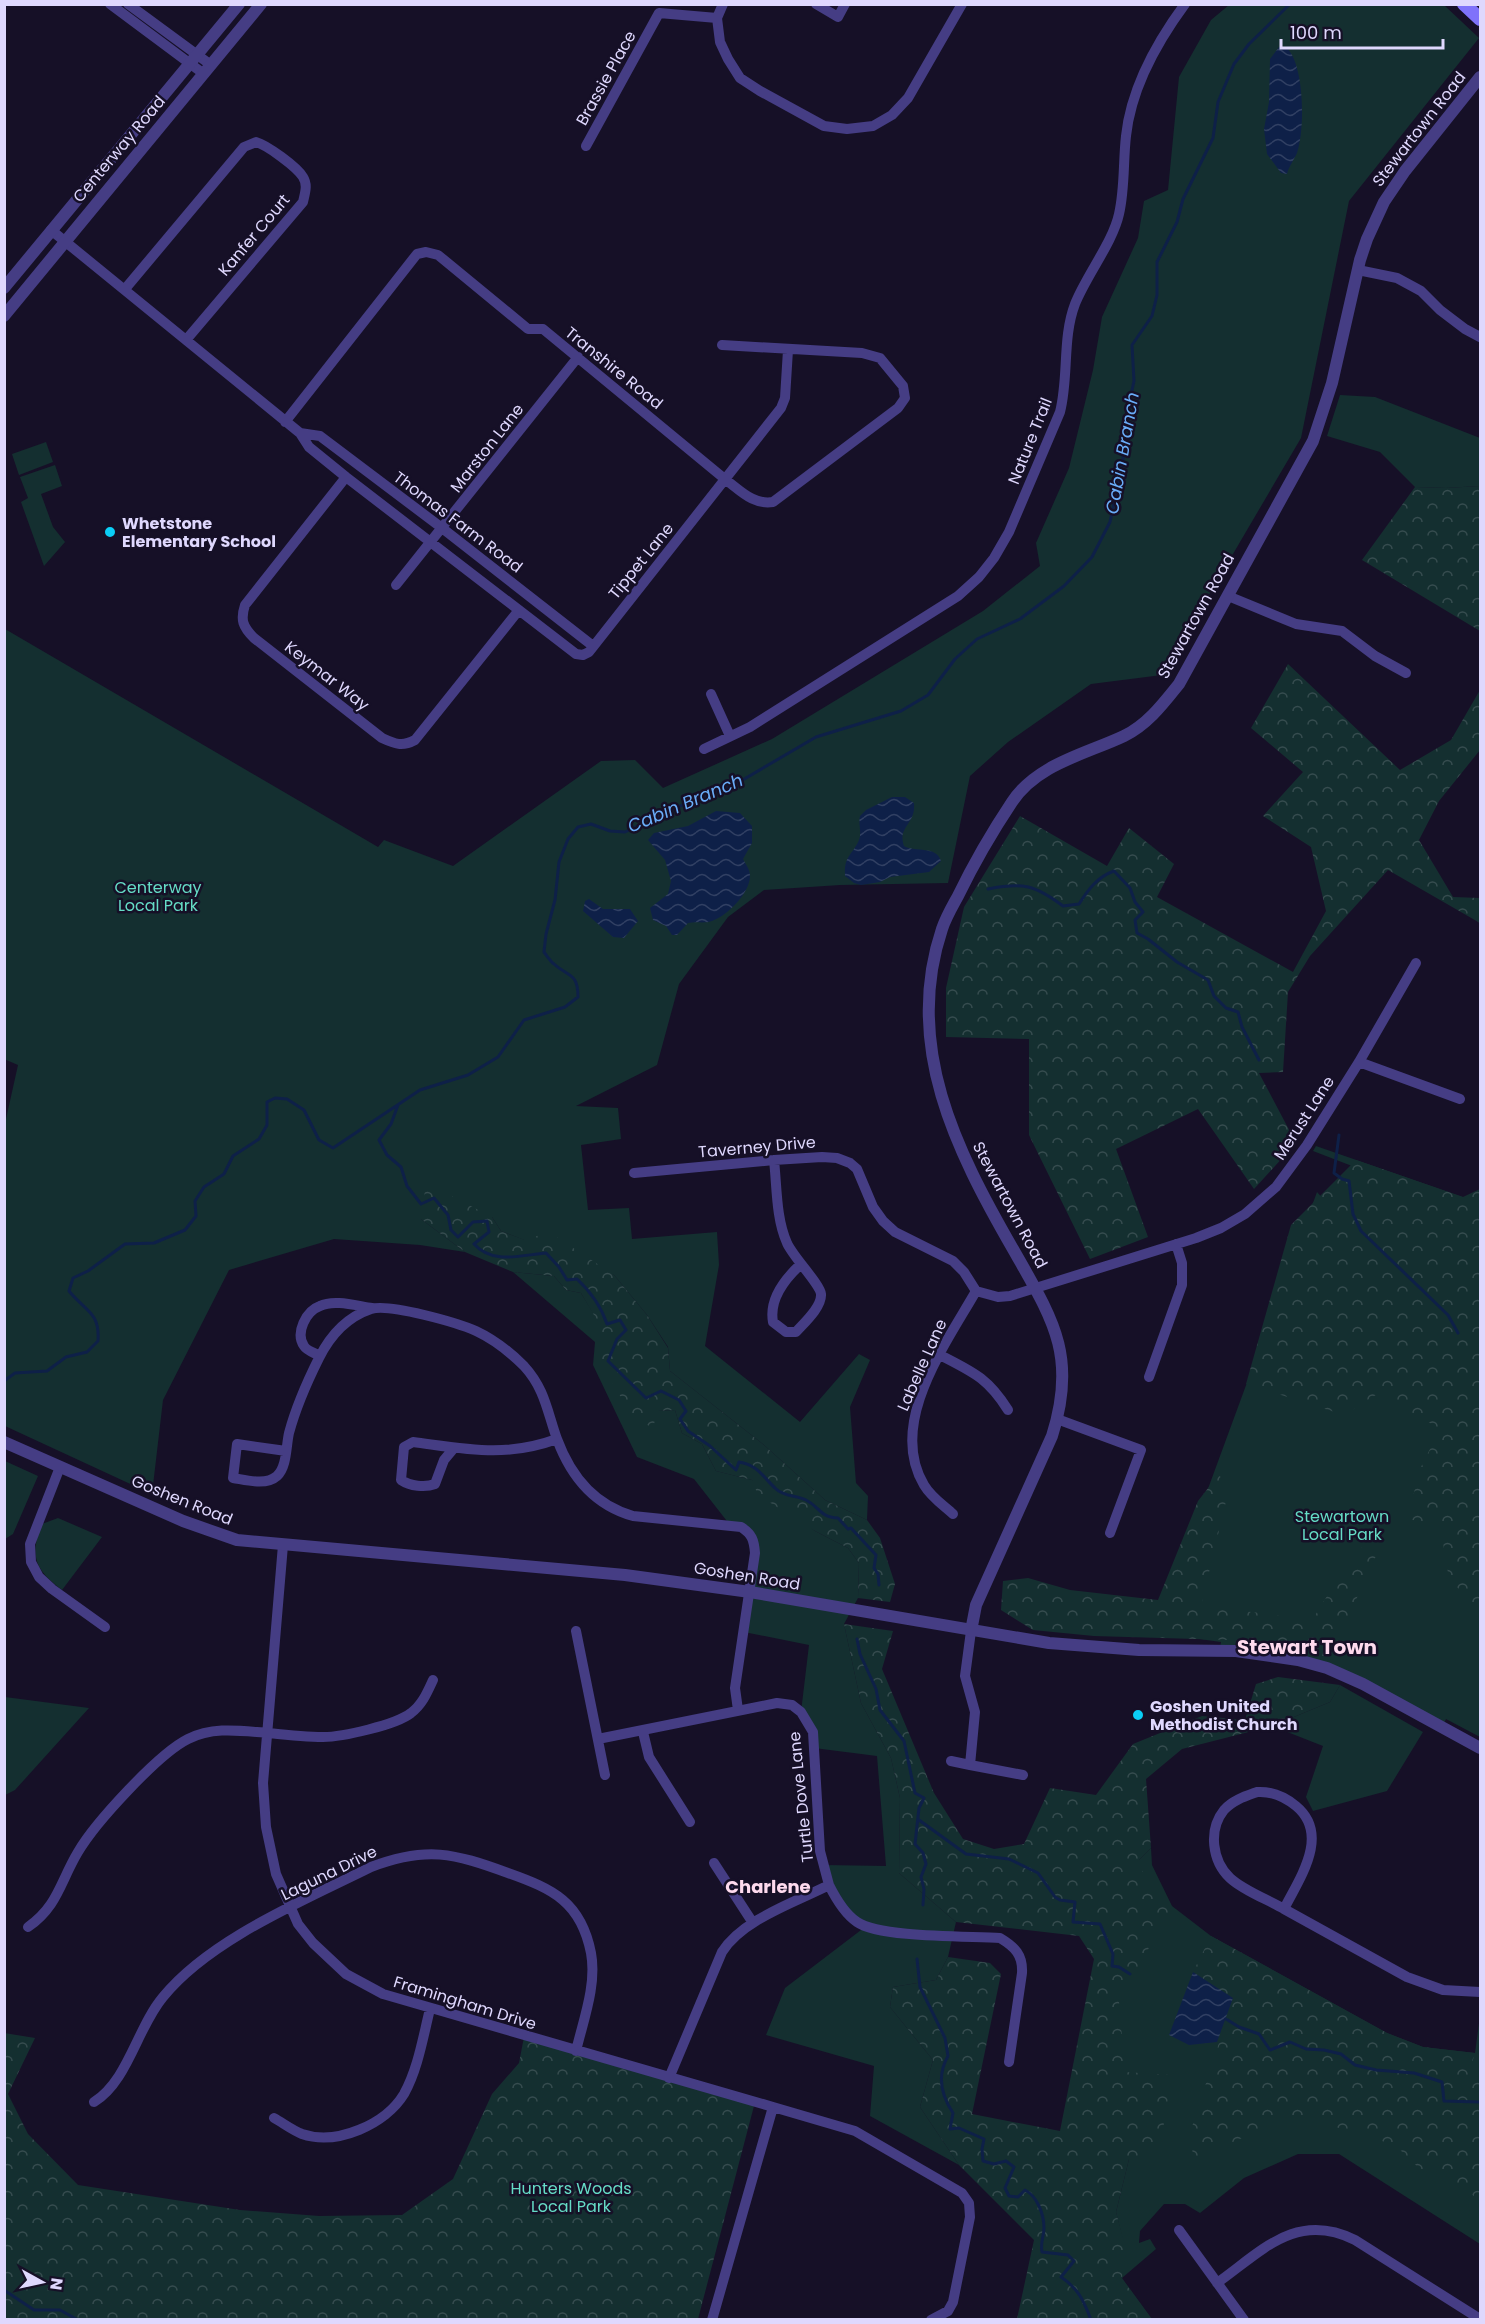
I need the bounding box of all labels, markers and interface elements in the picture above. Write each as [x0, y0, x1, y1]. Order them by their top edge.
scale bar [1281, 12, 1443, 50]
text: 100 m [1290, 20, 1342, 45]
street label: Brassie Place [570, 26, 642, 130]
street label: Stewartown Road [1367, 67, 1471, 191]
street label: Centerway Road [67, 91, 171, 207]
street label: Kanfer Court [213, 189, 295, 281]
street label: Transhire Road [560, 321, 668, 415]
water label: Cabin Branch [1099, 390, 1145, 516]
street label: Nature Trail [1002, 394, 1058, 488]
street label: Marston Lane [445, 399, 529, 497]
street label: Thomas Farm Road [389, 466, 527, 578]
place label: Whetstone Elementary School [122, 512, 276, 553]
street label: Tippet Lane [603, 518, 679, 604]
marker: Whetstone Elementary School [103, 525, 117, 539]
street label: Stewartown Road [1152, 549, 1240, 683]
street label: Keymar Way [280, 636, 374, 716]
water label: Cabin Branch [623, 767, 747, 839]
park label: Centerway Local Park [114, 876, 202, 917]
street label: Merust Lane [1268, 1071, 1340, 1165]
street label: Taverney Drive [697, 1130, 817, 1164]
street label: Stewartown Road [967, 1138, 1053, 1272]
street label: Labelle Lane [891, 1315, 953, 1415]
street label: Goshen Road [128, 1469, 236, 1531]
park label: Stewartown Local Park [1295, 1505, 1389, 1546]
street label: Goshen Road [692, 1556, 802, 1596]
district label: Stewart Town [1237, 1633, 1377, 1661]
place label: Goshen United Methodist Church [1150, 1695, 1298, 1736]
marker: Goshen United Methodist Church [1131, 1708, 1145, 1722]
street label: Turtle Dove Lane [783, 1730, 819, 1864]
street label: Laguna Drive [277, 1840, 381, 1906]
district label: Charlene [725, 1874, 811, 1899]
street label: Framingham Drive [391, 1970, 539, 2036]
park label: Hunters Woods Local Park [510, 2177, 632, 2218]
north arrow [12, 2252, 72, 2312]
text: N [44, 2276, 69, 2292]

